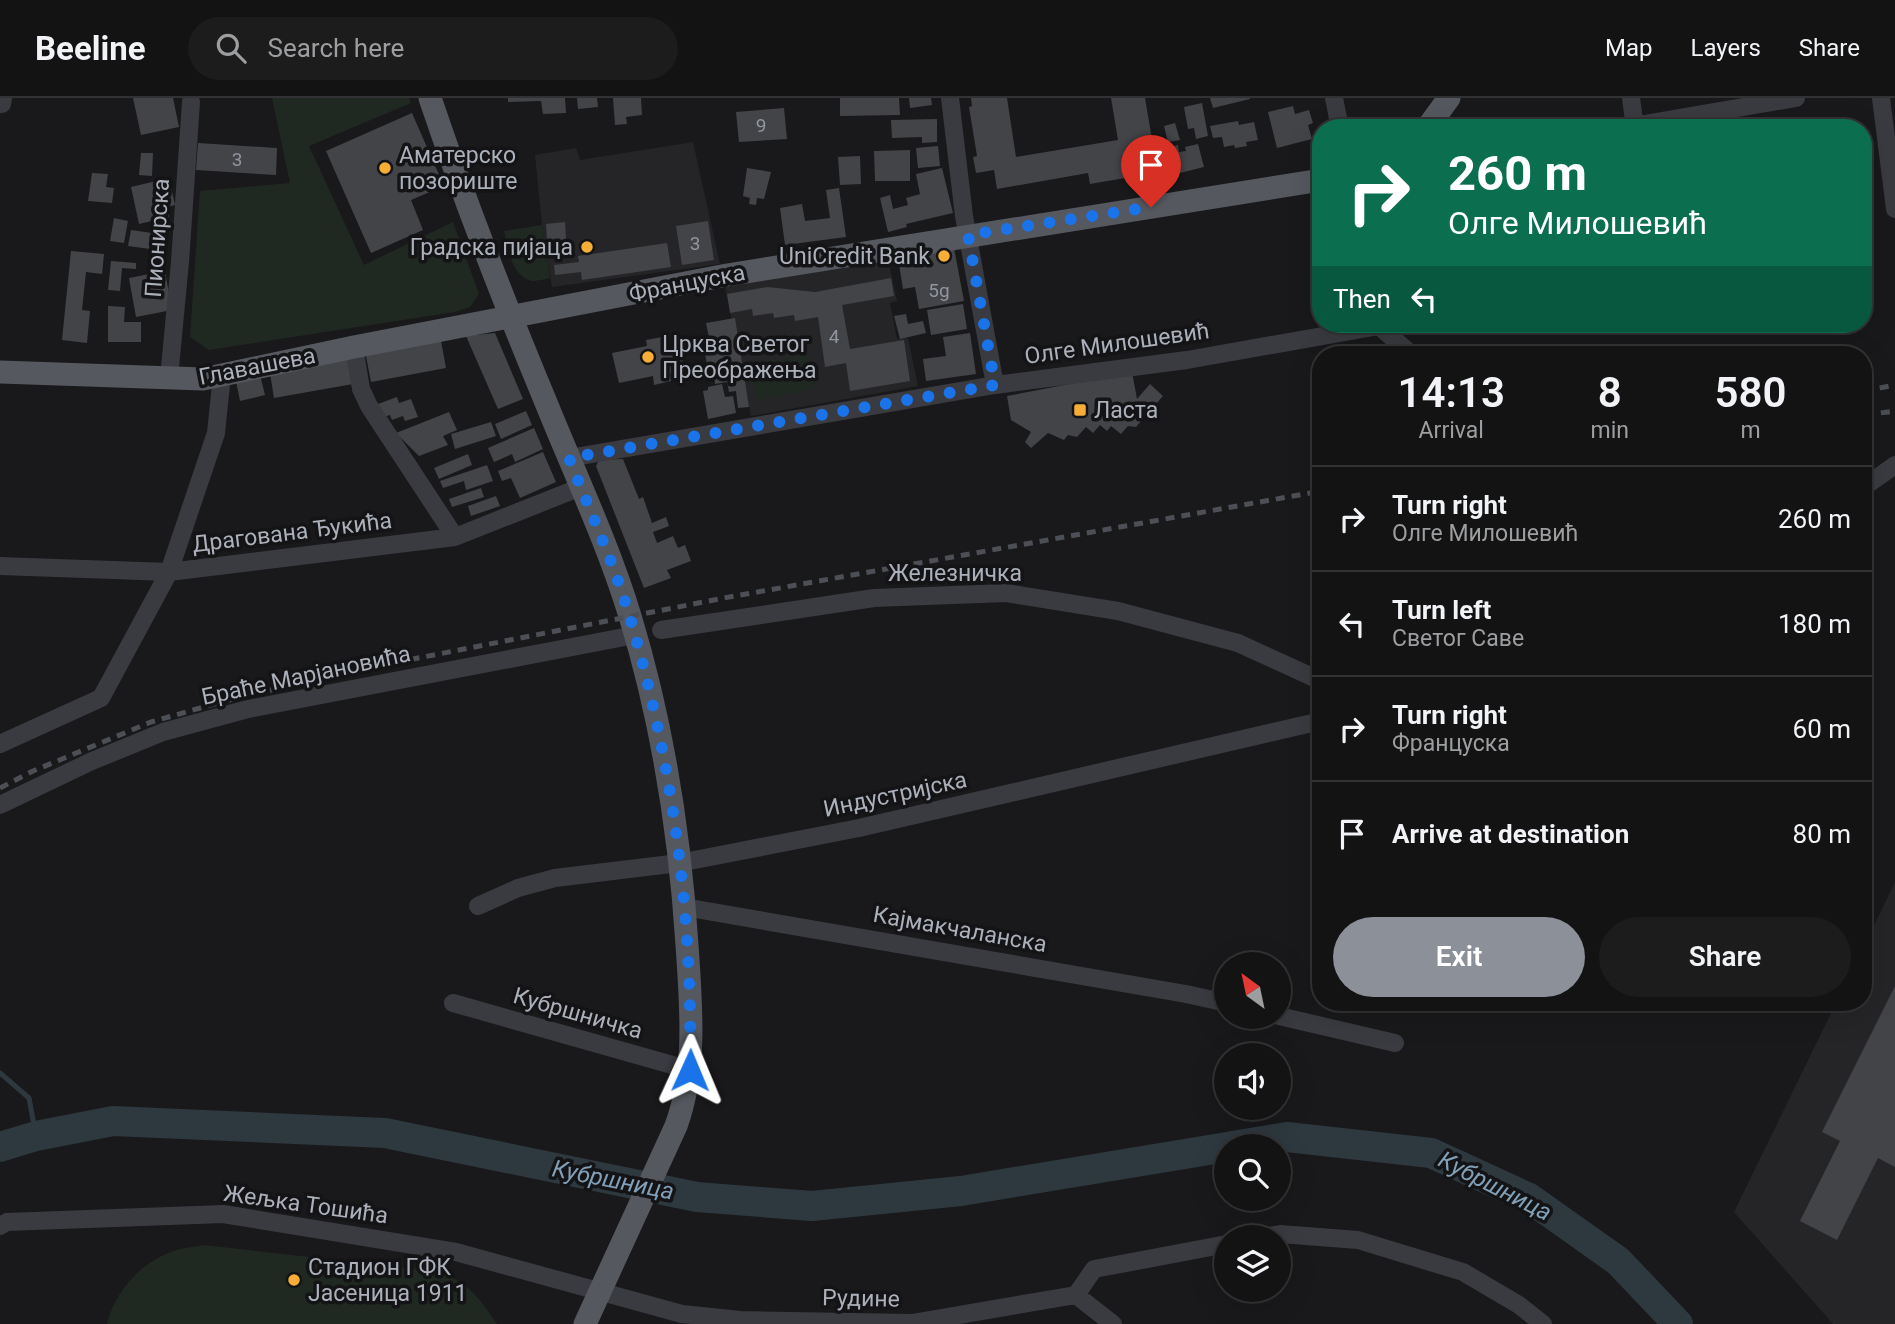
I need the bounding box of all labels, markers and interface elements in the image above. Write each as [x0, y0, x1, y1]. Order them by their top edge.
search box [188, 17, 678, 80]
text: Beeline [35, 29, 146, 68]
icon: search [212, 29, 250, 67]
text: Search here [268, 33, 404, 63]
text: Map [1605, 34, 1653, 62]
text: Layers [1691, 34, 1761, 62]
text: Share [1799, 34, 1860, 62]
house number: 9 [756, 114, 766, 137]
pin [1121, 135, 1181, 207]
place label: Аматерско позориште [399, 142, 517, 195]
text: 260 m [1448, 145, 1587, 202]
icon: arrive [1132, 146, 1170, 184]
icon: right [1333, 147, 1424, 238]
house number: 3 [232, 148, 242, 171]
marker: Аматерско позориште [377, 160, 393, 176]
street label: Пионирска [140, 178, 175, 298]
text: Олге Милошевић [1448, 204, 1707, 242]
house number: 3 [690, 232, 700, 255]
place label: Градска пијаца [410, 234, 573, 261]
marker: Градска пијаца [579, 239, 595, 255]
place label: UniCredit Bank [779, 243, 930, 270]
marker: UniCredit Bank [936, 248, 952, 264]
street label: Француска [627, 259, 747, 308]
house number: 5g [928, 279, 950, 302]
icon: left [1405, 280, 1443, 318]
text: Then [1333, 284, 1391, 314]
street label: Олге Милошевић [1023, 317, 1211, 370]
house number: 4 [829, 325, 840, 348]
place label: Црква Светог Преображења [662, 331, 817, 384]
street label: Главашева [197, 342, 318, 391]
marker: Црква Светог Преображења [640, 349, 656, 365]
text: 14:13 [1398, 368, 1505, 417]
text: 8 [1598, 368, 1622, 417]
text: 580 [1714, 368, 1786, 417]
place label: Ласта [1094, 397, 1158, 424]
marker: Ласта [1072, 402, 1088, 418]
text: Arrival [1419, 417, 1484, 444]
text: min [1590, 417, 1629, 444]
text: m [1740, 417, 1761, 444]
text: Turn right [1392, 490, 1507, 520]
icon: right [1333, 500, 1371, 538]
text: 260 m [1778, 504, 1851, 534]
street label: Драгована Ђукића [191, 507, 393, 558]
text: Олге Милошевић [1392, 520, 1579, 547]
street label: Железничка [888, 560, 1022, 587]
text: Turn left [1392, 595, 1491, 625]
icon: left [1333, 605, 1371, 643]
text: 180 m [1778, 609, 1851, 639]
text: Светог Саве [1392, 625, 1524, 652]
street label: Браће Марјановића [199, 640, 413, 711]
text: Turn right [1392, 700, 1507, 730]
icon: right [1333, 710, 1371, 748]
text: 60 m [1793, 714, 1851, 744]
text: Француска [1392, 730, 1510, 757]
street label: Индустријска [821, 766, 969, 823]
icon: arrive [1333, 815, 1371, 853]
text: Arrive at destination [1392, 819, 1629, 849]
text: 80 m [1793, 819, 1851, 849]
street label: Кајмакчаланска [871, 901, 1049, 958]
button: Exit [1333, 917, 1585, 997]
button: Share [1599, 917, 1851, 997]
north arrow [1214, 952, 1292, 1029]
map controls [1214, 952, 1291, 1302]
street label: Кубршничка [510, 982, 646, 1045]
position arrow [653, 1033, 727, 1107]
button: sound [1214, 1043, 1291, 1120]
button: search [1214, 1134, 1291, 1211]
water label: Кубршница [1434, 1146, 1556, 1226]
water label: Кубршница [550, 1154, 676, 1206]
street label: Жељка Тошића [222, 1180, 390, 1229]
button: layers [1214, 1225, 1291, 1302]
place label: Стадион ГФК Јасеница 1911 [308, 1254, 468, 1307]
marker: Стадион ГФК Јасеница 1911 [286, 1272, 302, 1288]
street label: Рудине [822, 1284, 900, 1313]

